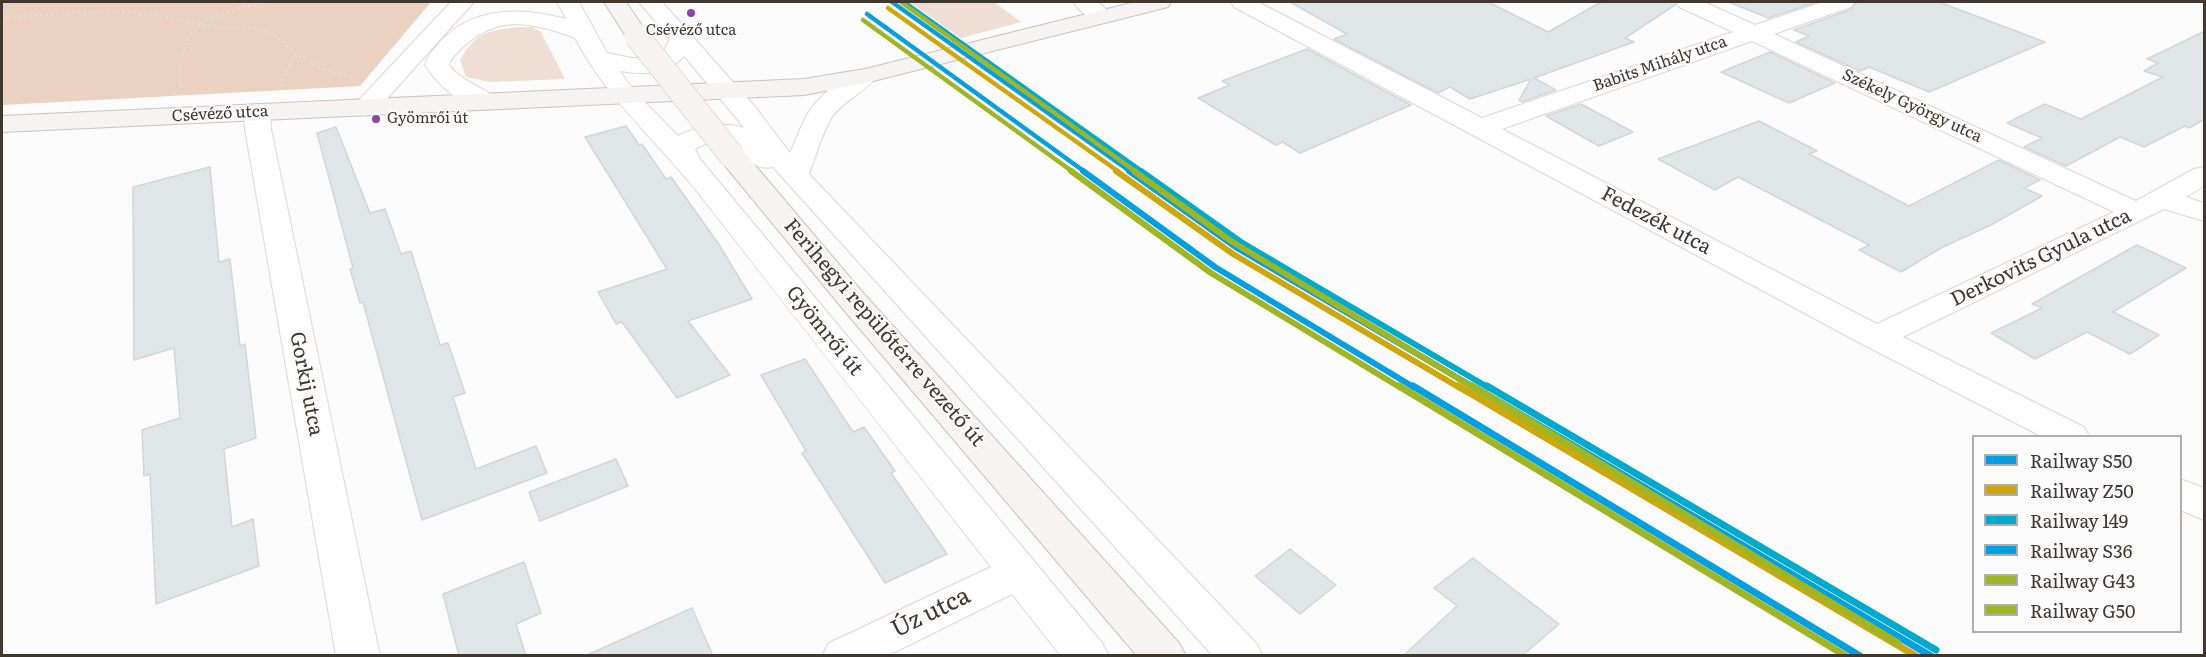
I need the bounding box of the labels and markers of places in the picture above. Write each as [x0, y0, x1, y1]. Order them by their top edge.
marker: Csévéző utca [685, 7, 697, 19]
place label: Csévéző utca [646, 22, 736, 40]
place label: Gyömrői út [387, 110, 468, 128]
marker: Gyömrői út [370, 113, 382, 125]

